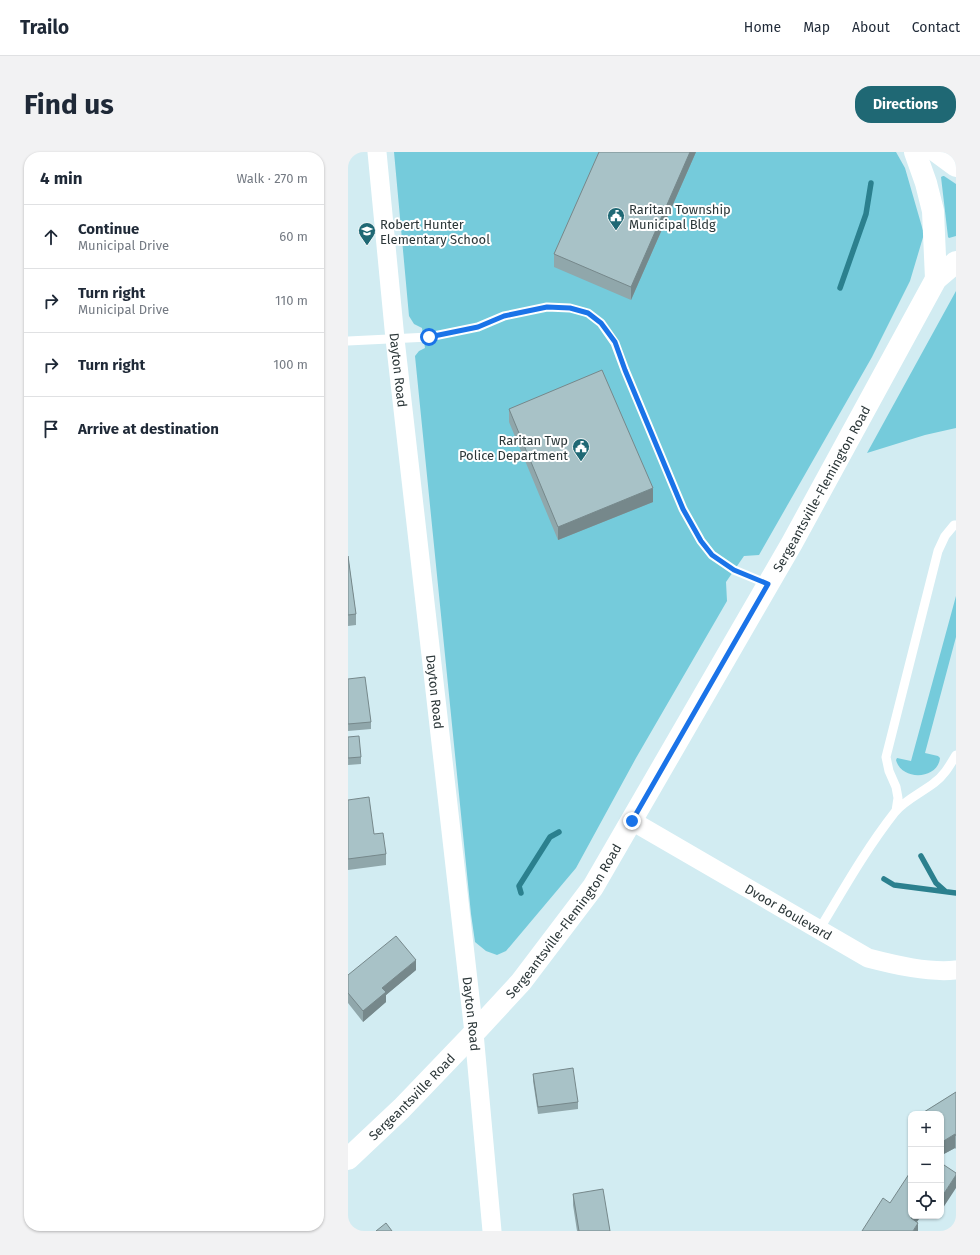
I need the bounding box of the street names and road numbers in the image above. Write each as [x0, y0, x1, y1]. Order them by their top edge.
street label: Dayton Road [387, 332, 410, 408]
street label: Sergeantsville-Flemington Road [770, 403, 873, 574]
street label: Dayton Road [423, 654, 447, 730]
street label: Sergeantsville-Flemington Road [502, 841, 624, 1001]
street label: Dvoor Boulevard [742, 881, 835, 943]
street label: Dayton Road [460, 976, 483, 1052]
street label: Sergeantsville Road [365, 1050, 458, 1143]

